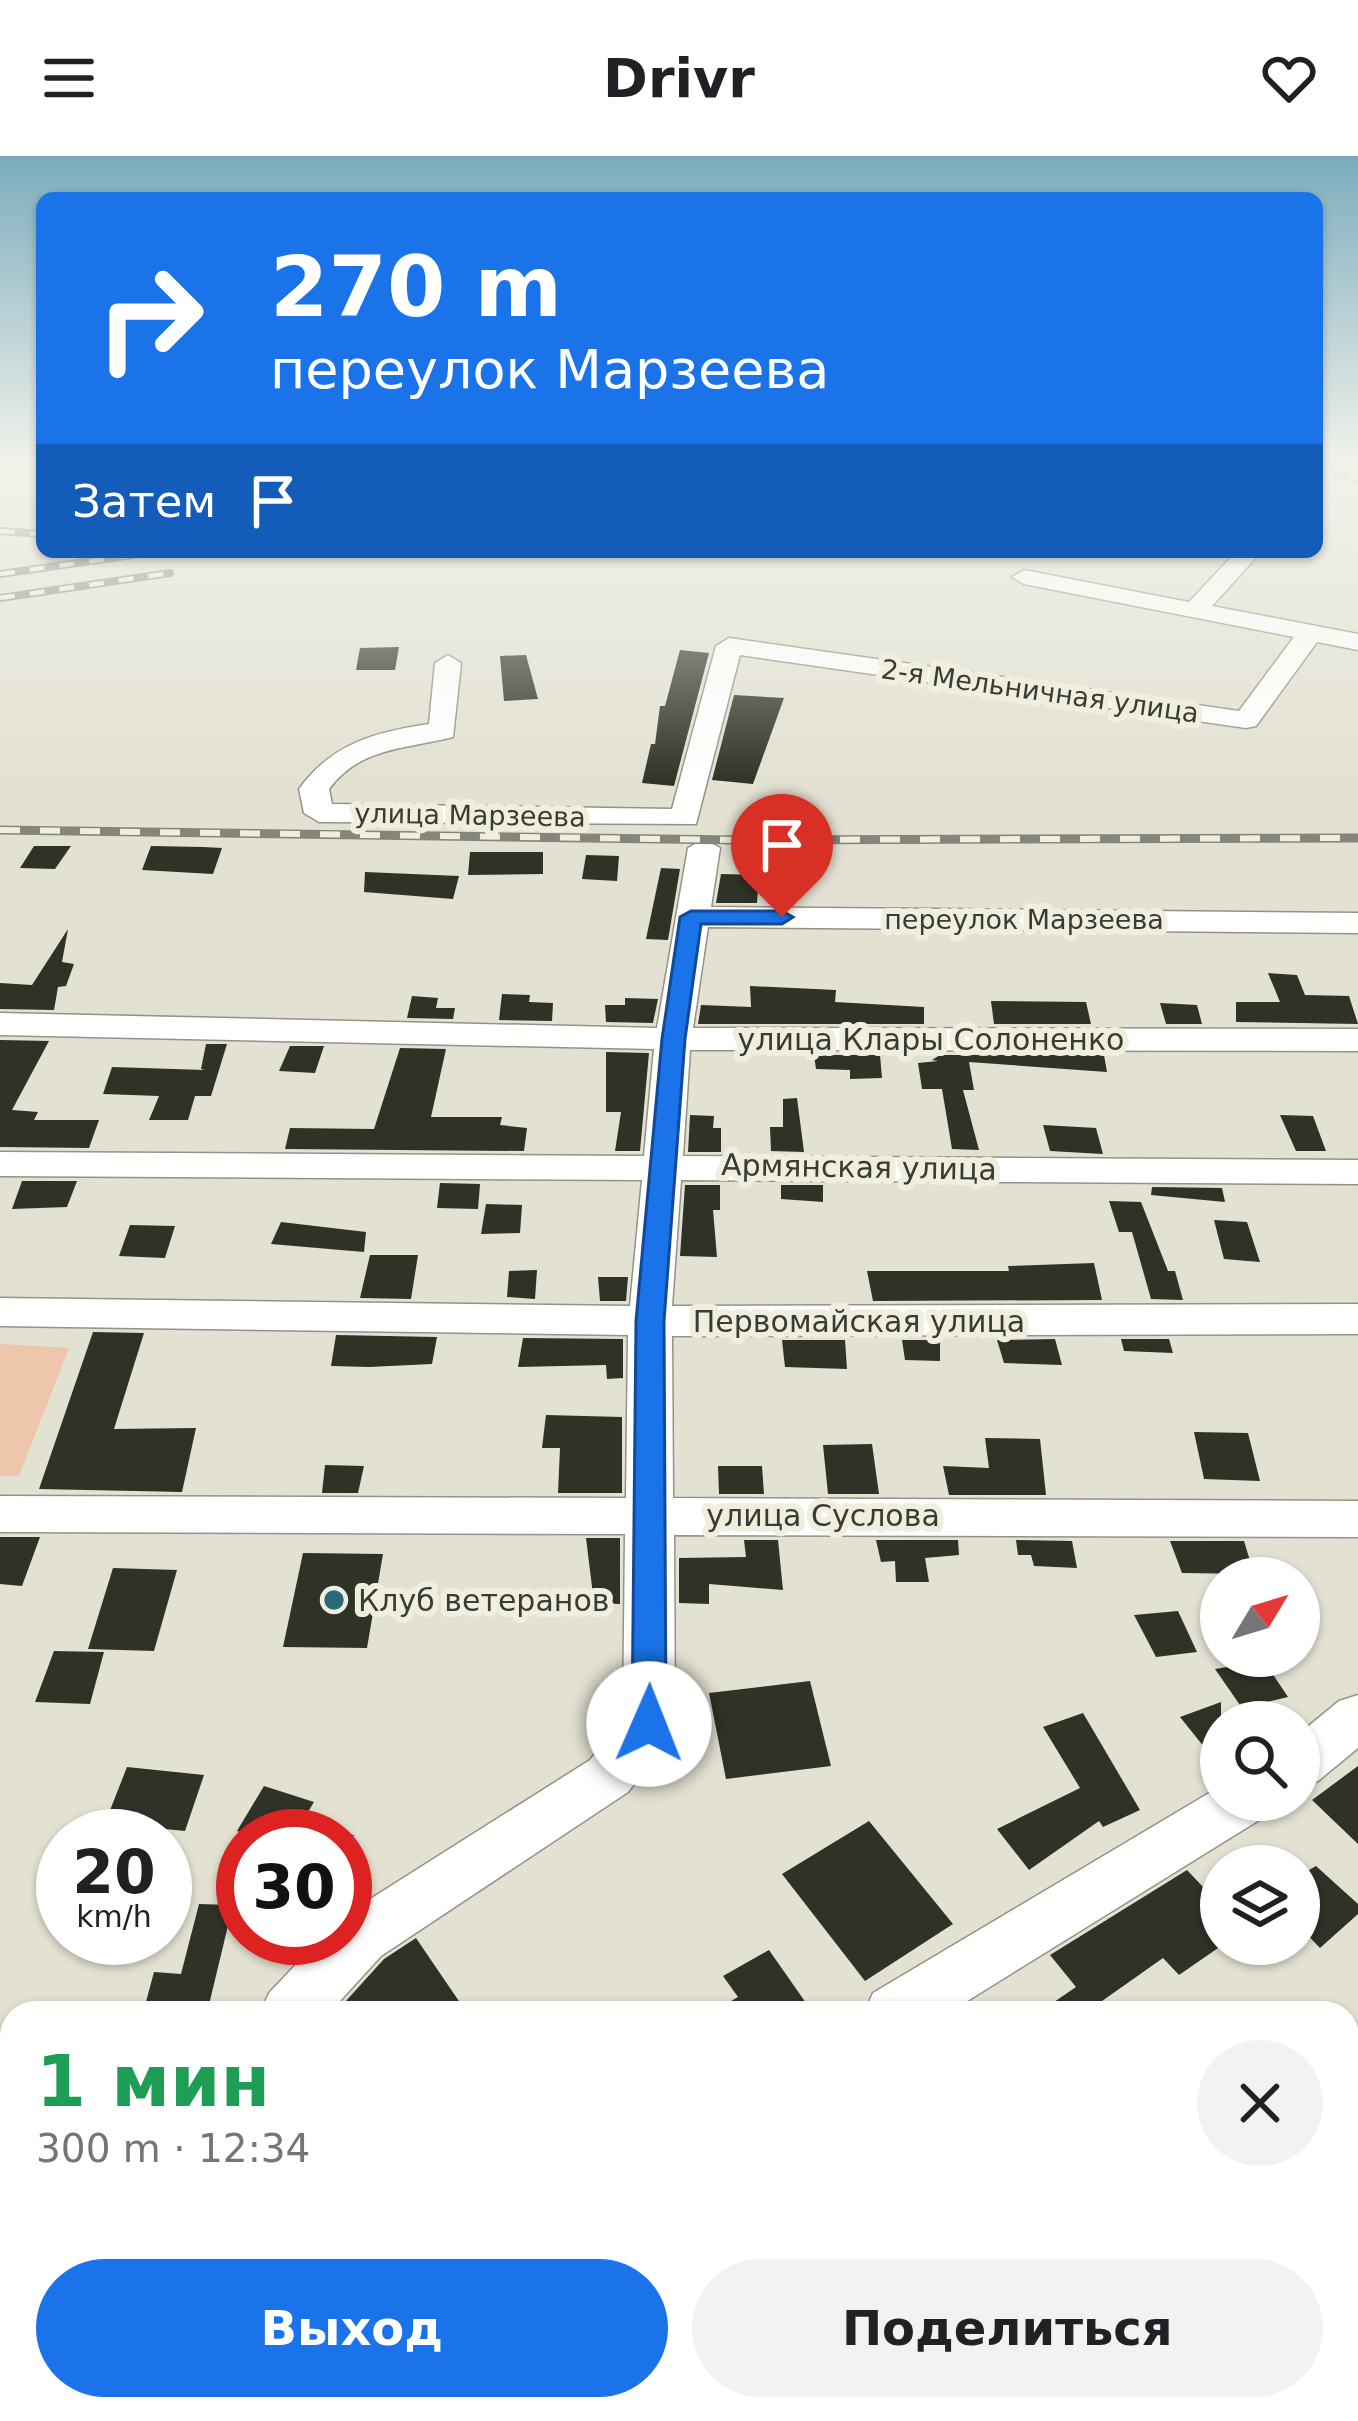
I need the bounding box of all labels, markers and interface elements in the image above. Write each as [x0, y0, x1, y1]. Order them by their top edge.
icon: menu [36, 45, 102, 111]
icon: heart [1256, 45, 1322, 111]
text: Drivr [603, 47, 755, 110]
text: 270 m [270, 238, 562, 336]
icon: right [72, 240, 228, 396]
text: переулок Марзеева [270, 338, 829, 401]
icon: arrive [240, 468, 306, 534]
text: Затем [72, 475, 216, 528]
street label: 2-я Мельничная улица [879, 653, 1201, 729]
pin [731, 794, 833, 917]
street label: улица Марзеева [354, 797, 586, 833]
icon: arrive [749, 812, 815, 878]
street label: переулок Марзеева [884, 904, 1164, 935]
street label: улица Клары Солоненко [738, 1022, 1124, 1057]
street label: Армянская улица [721, 1147, 997, 1187]
street label: Первомайская улица [693, 1304, 1025, 1339]
street label: улица Суслова [706, 1498, 940, 1533]
north arrow [1200, 1557, 1320, 1677]
map controls [1200, 1557, 1320, 1965]
place label: Клуб ветеранов [358, 1583, 609, 1618]
marker: Клуб ветеранов [321, 1587, 347, 1613]
position arrow [586, 1661, 712, 1787]
button: search [1200, 1701, 1320, 1821]
speed limit sign: 30 [216, 1809, 372, 1965]
text: 20 [72, 1837, 156, 1907]
button: layers [1200, 1845, 1320, 1965]
text: km/h [76, 1899, 152, 1934]
text: 1 мин [36, 2039, 270, 2123]
button: close [1197, 2040, 1323, 2166]
text: 300 m · 12:34 [36, 2126, 310, 2171]
button: Выход [36, 2259, 668, 2397]
button: Поделиться [692, 2259, 1323, 2397]

